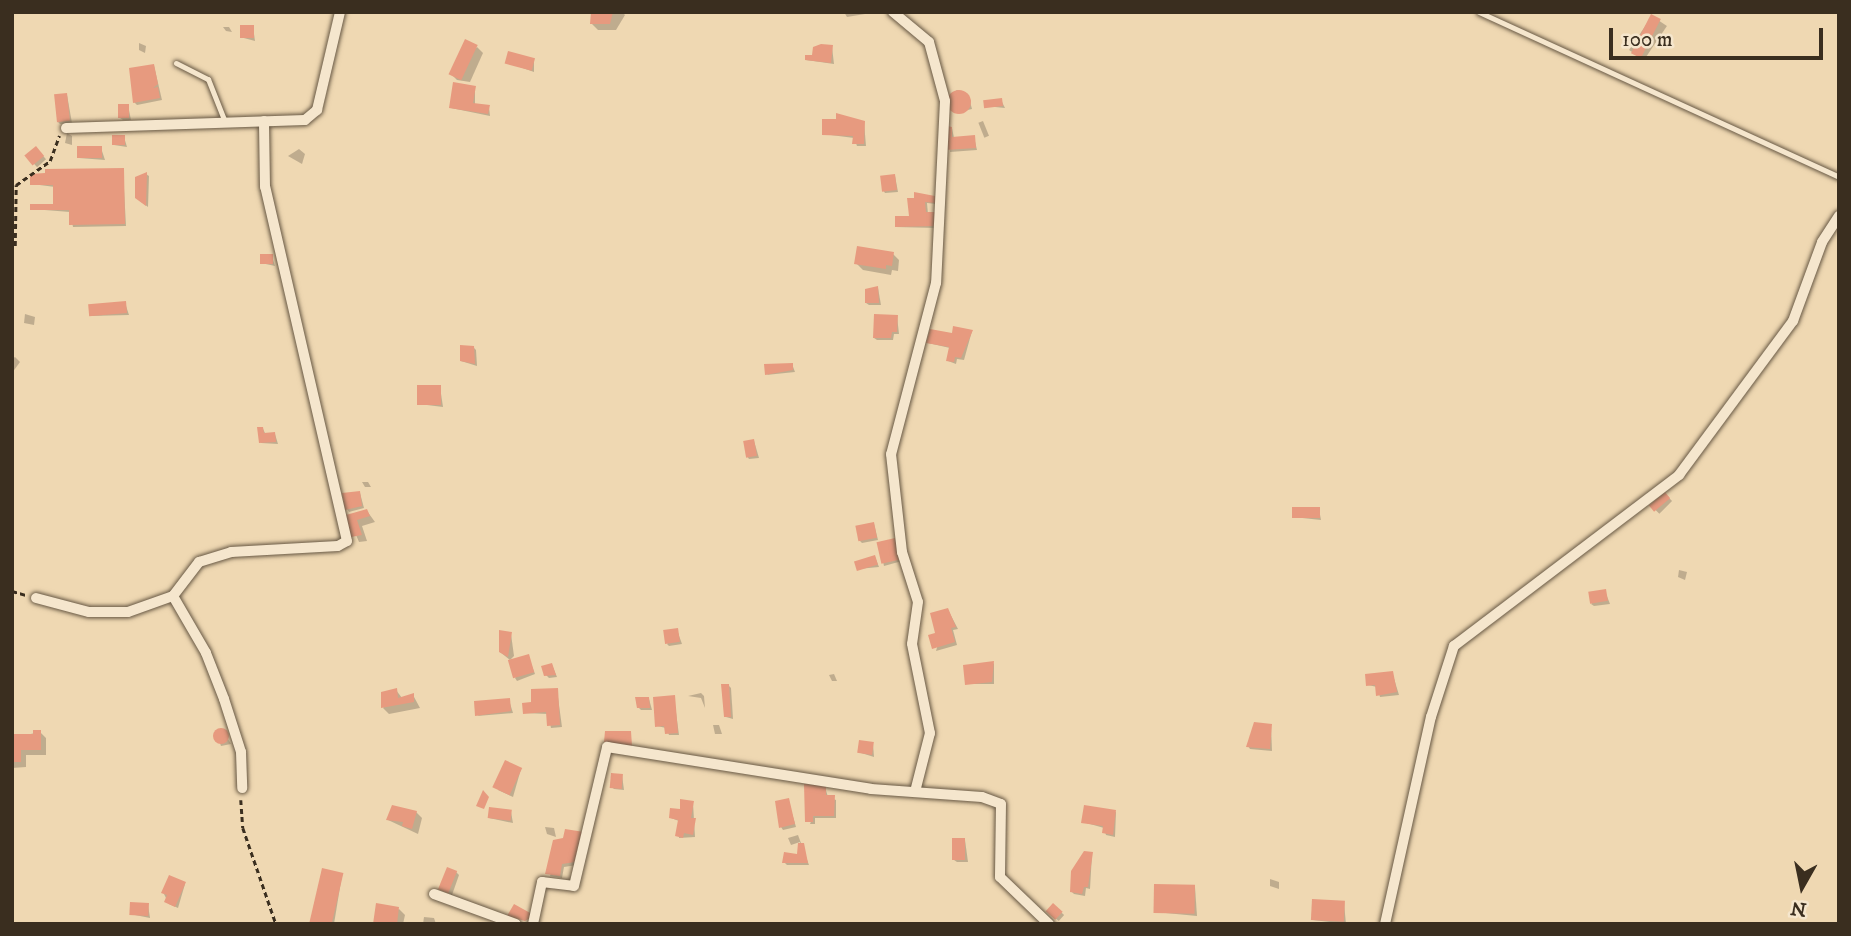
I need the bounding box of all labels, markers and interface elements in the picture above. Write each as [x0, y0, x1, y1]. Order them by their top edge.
scale bar [1613, 14, 1826, 58]
text: 100 m [1622, 27, 1673, 53]
north arrow [1767, 852, 1837, 922]
text: N [1789, 896, 1808, 921]

